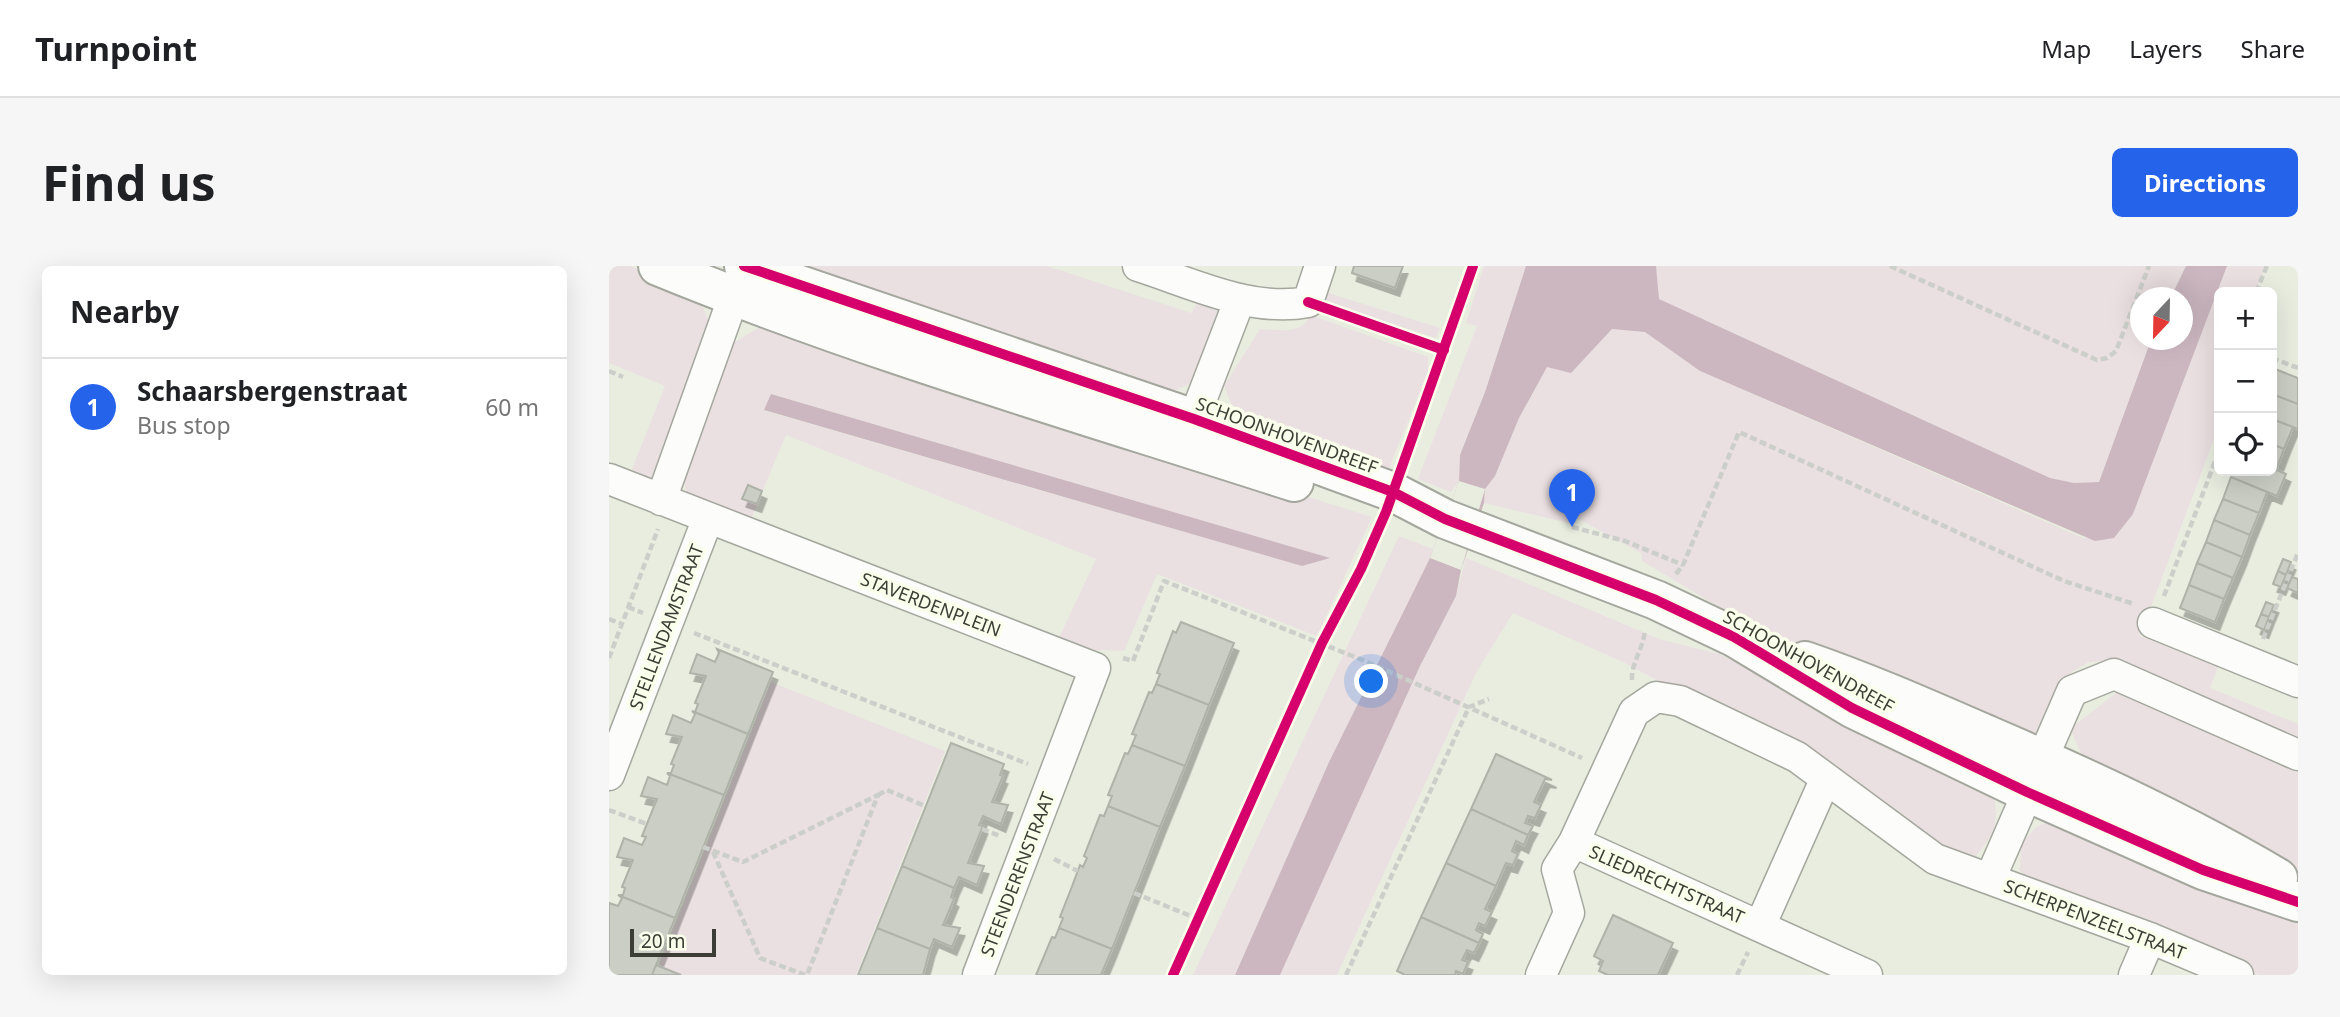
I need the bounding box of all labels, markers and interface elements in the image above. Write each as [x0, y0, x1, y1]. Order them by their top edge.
text: Turnpoint [35, 26, 197, 71]
text: Map [2041, 32, 2091, 65]
text: Layers [2129, 32, 2203, 65]
text: Share [2241, 32, 2305, 65]
button: Directions [2112, 148, 2298, 217]
text: Find us [42, 149, 216, 215]
north arrow [2130, 287, 2193, 350]
map controls [2214, 287, 2277, 476]
button: + [2214, 287, 2277, 350]
text: Nearby [70, 291, 179, 332]
button: − [2214, 350, 2277, 413]
text: Schaarsbergenstraat [137, 373, 408, 409]
text: 1 [86, 391, 100, 423]
text: 60 m [485, 391, 539, 423]
street label: SCHOONHOVENDREEF [1193, 391, 1381, 479]
text: Bus stop [137, 409, 231, 441]
button: locate [2214, 413, 2277, 476]
pin: 1 [1549, 469, 1595, 527]
street label: STELLENDAMSTRAAT [623, 541, 709, 713]
street label: STAVERDENPLEIN [857, 566, 1005, 642]
street label: SCHOONHOVENDREEF [1719, 604, 1899, 718]
your location [1354, 664, 1388, 698]
street label: STEENDERENSTRAAT [975, 788, 1059, 960]
street label: SLIEDRECHTSTRAAT [1586, 839, 1748, 929]
street label: SCHERPENZEELSTRAAT [2001, 873, 2189, 965]
scale bar [630, 926, 716, 958]
text: 20 m [641, 928, 685, 954]

